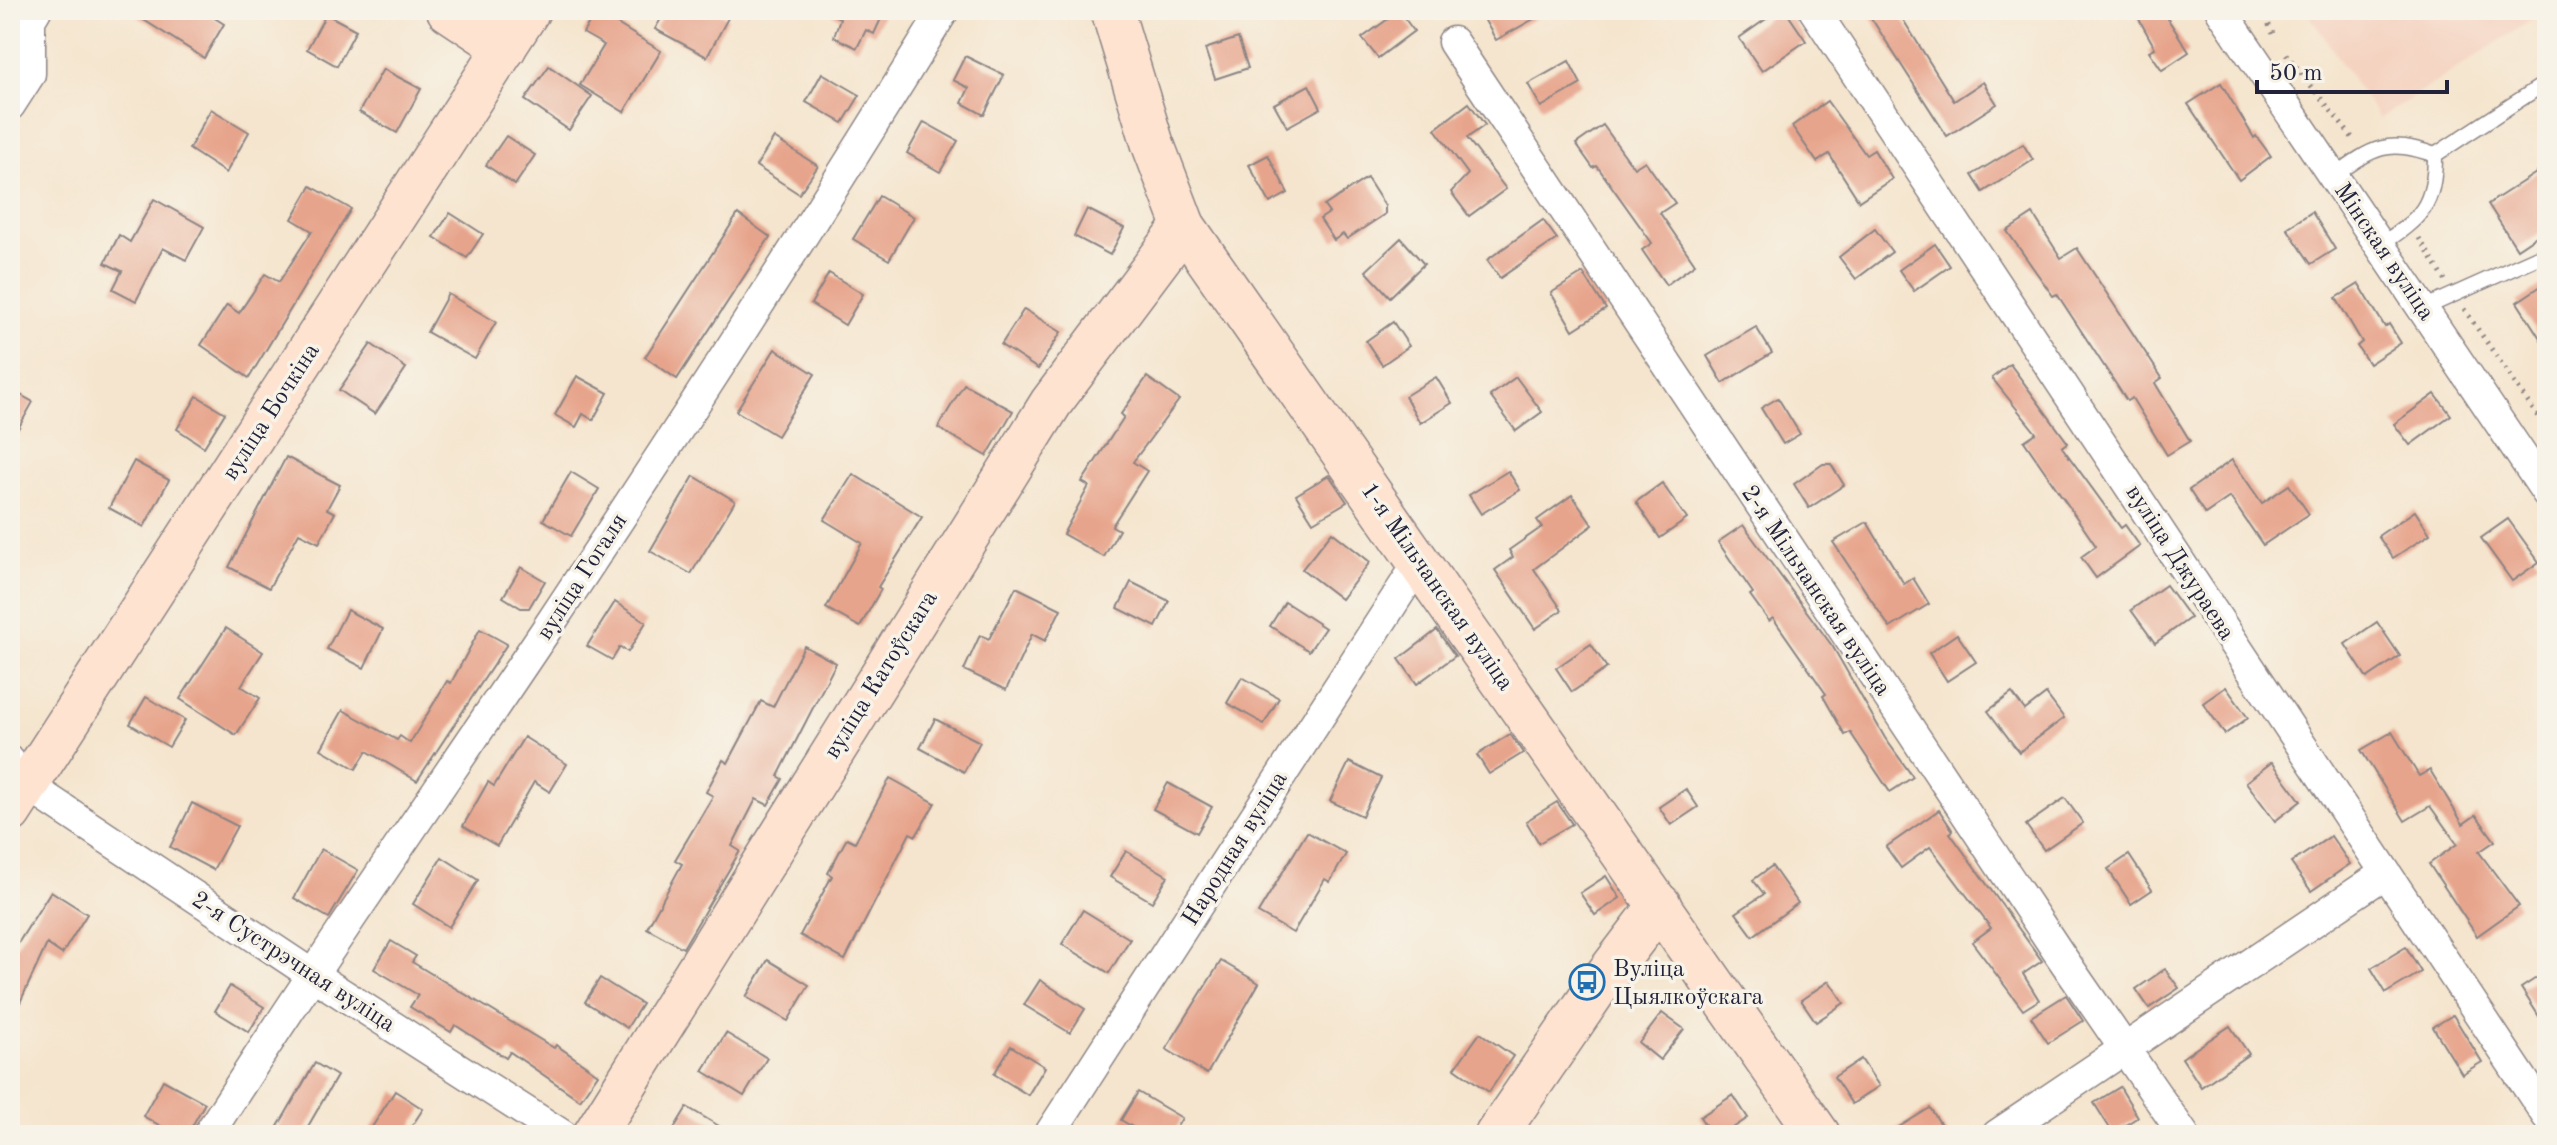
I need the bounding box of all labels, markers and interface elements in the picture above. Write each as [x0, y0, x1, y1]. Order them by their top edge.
scale bar [2257, 44, 2447, 94]
text: 50 m [2269, 62, 2323, 86]
street label: Мінская вуліца [2329, 179, 2438, 325]
street label: вуліца Бочкіна [219, 339, 325, 485]
street label: 1-я Мільчанская вуліца [1355, 479, 1517, 696]
street label: вуліца Джураева [2120, 481, 2238, 645]
street label: 2-я Мільчанская вуліца [1736, 482, 1895, 701]
street label: вуліца Гогаля [533, 510, 632, 644]
street label: вуліца Катоўскага [820, 587, 943, 763]
street label: Народная вуліца [1179, 768, 1293, 930]
street label: 2-я Сустрэчная вуліца [187, 888, 399, 1037]
place label: Вуліца Цыялкоўскага [1613, 958, 1764, 1010]
bus stop icon: Вуліца Цыялкоўскага [1568, 963, 1606, 1001]

